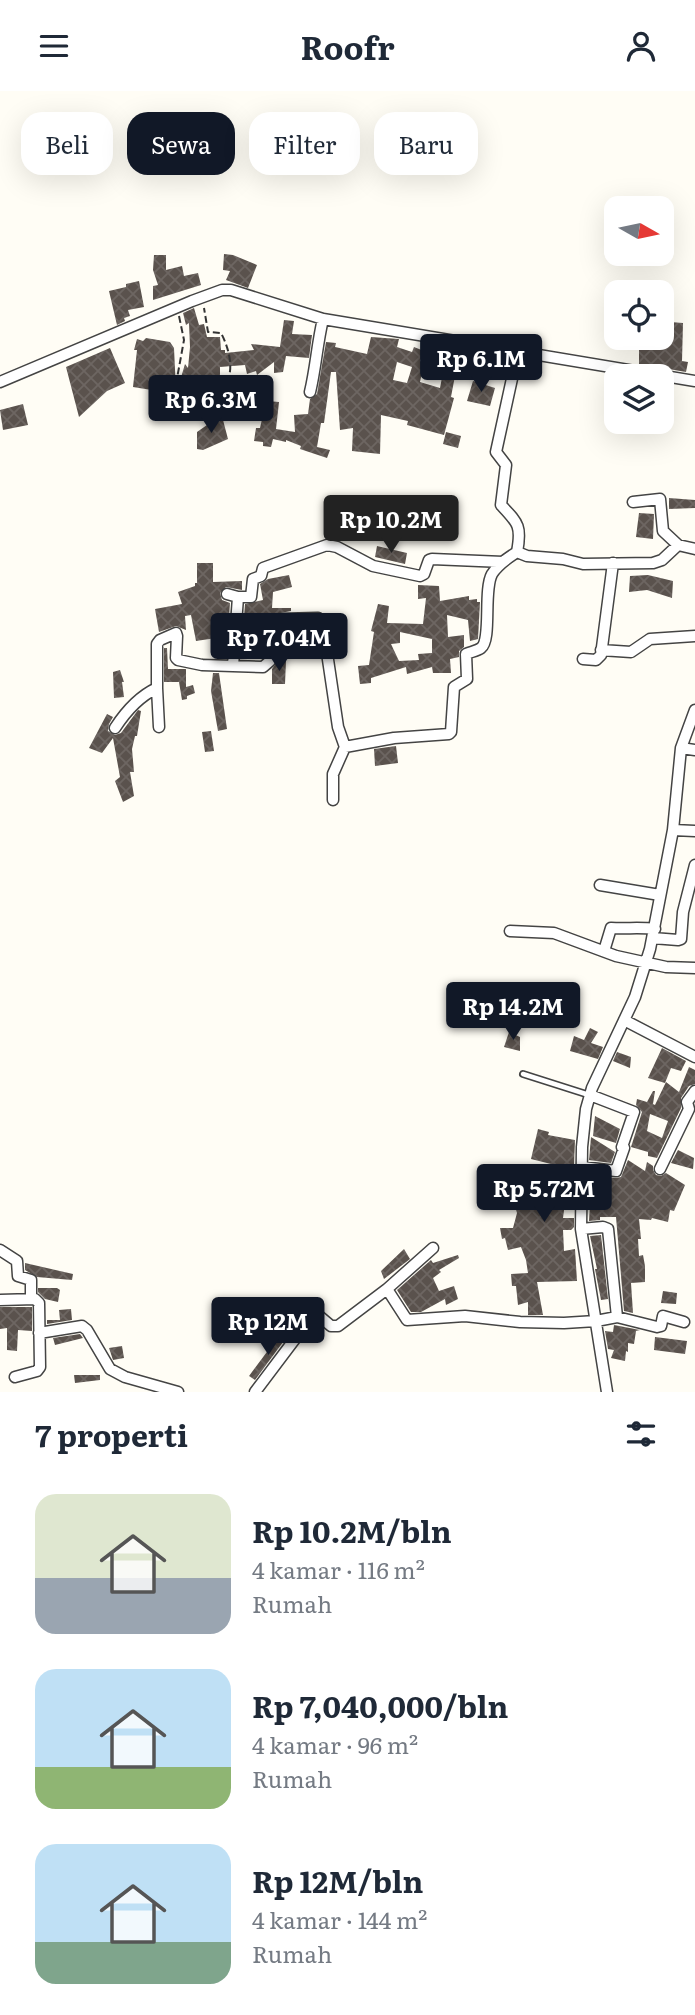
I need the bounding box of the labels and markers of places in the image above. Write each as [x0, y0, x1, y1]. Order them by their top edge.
pin: Rp 6.1M [416, 335, 546, 394]
pin: Rp 6.3M [146, 375, 276, 435]
pin: Rp 10.2M [319, 496, 463, 555]
pin: Rp 7.04M [207, 613, 351, 673]
pin: Rp 14.2M [441, 983, 585, 1042]
pin: Rp 5.72M [472, 1165, 616, 1224]
pin: Rp 12M [211, 1297, 325, 1357]

